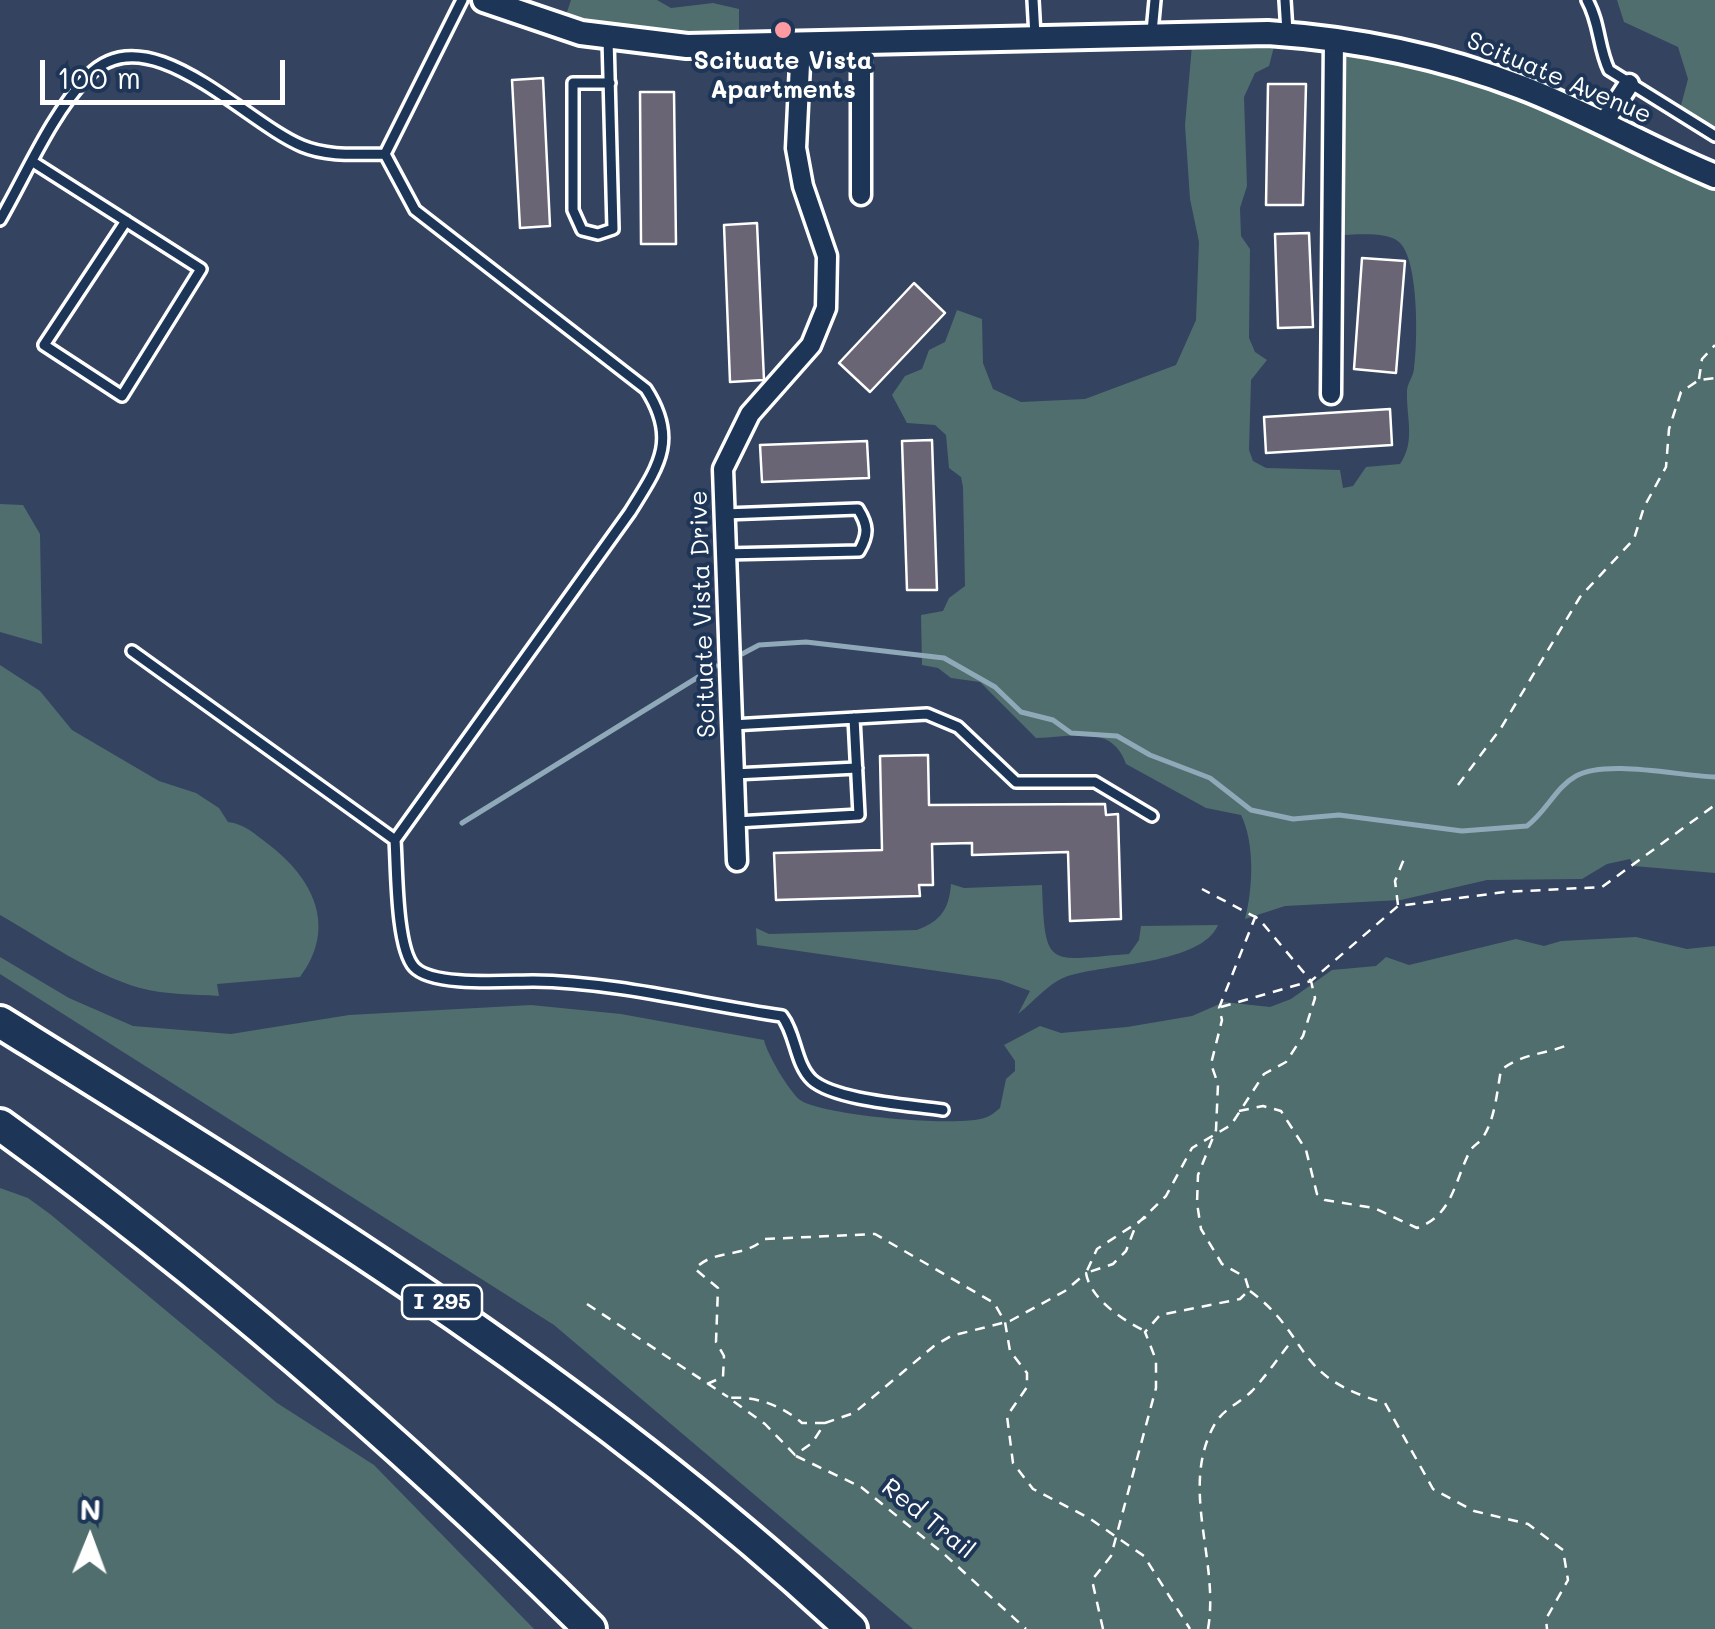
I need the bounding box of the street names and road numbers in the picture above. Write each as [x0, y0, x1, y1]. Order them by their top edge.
street label: Scituate Avenue [1462, 26, 1656, 130]
street label: Scituate Vista Drive [684, 490, 722, 738]
road number: I 295 [402, 1285, 482, 1319]
street label: Red Trail [875, 1472, 981, 1566]

